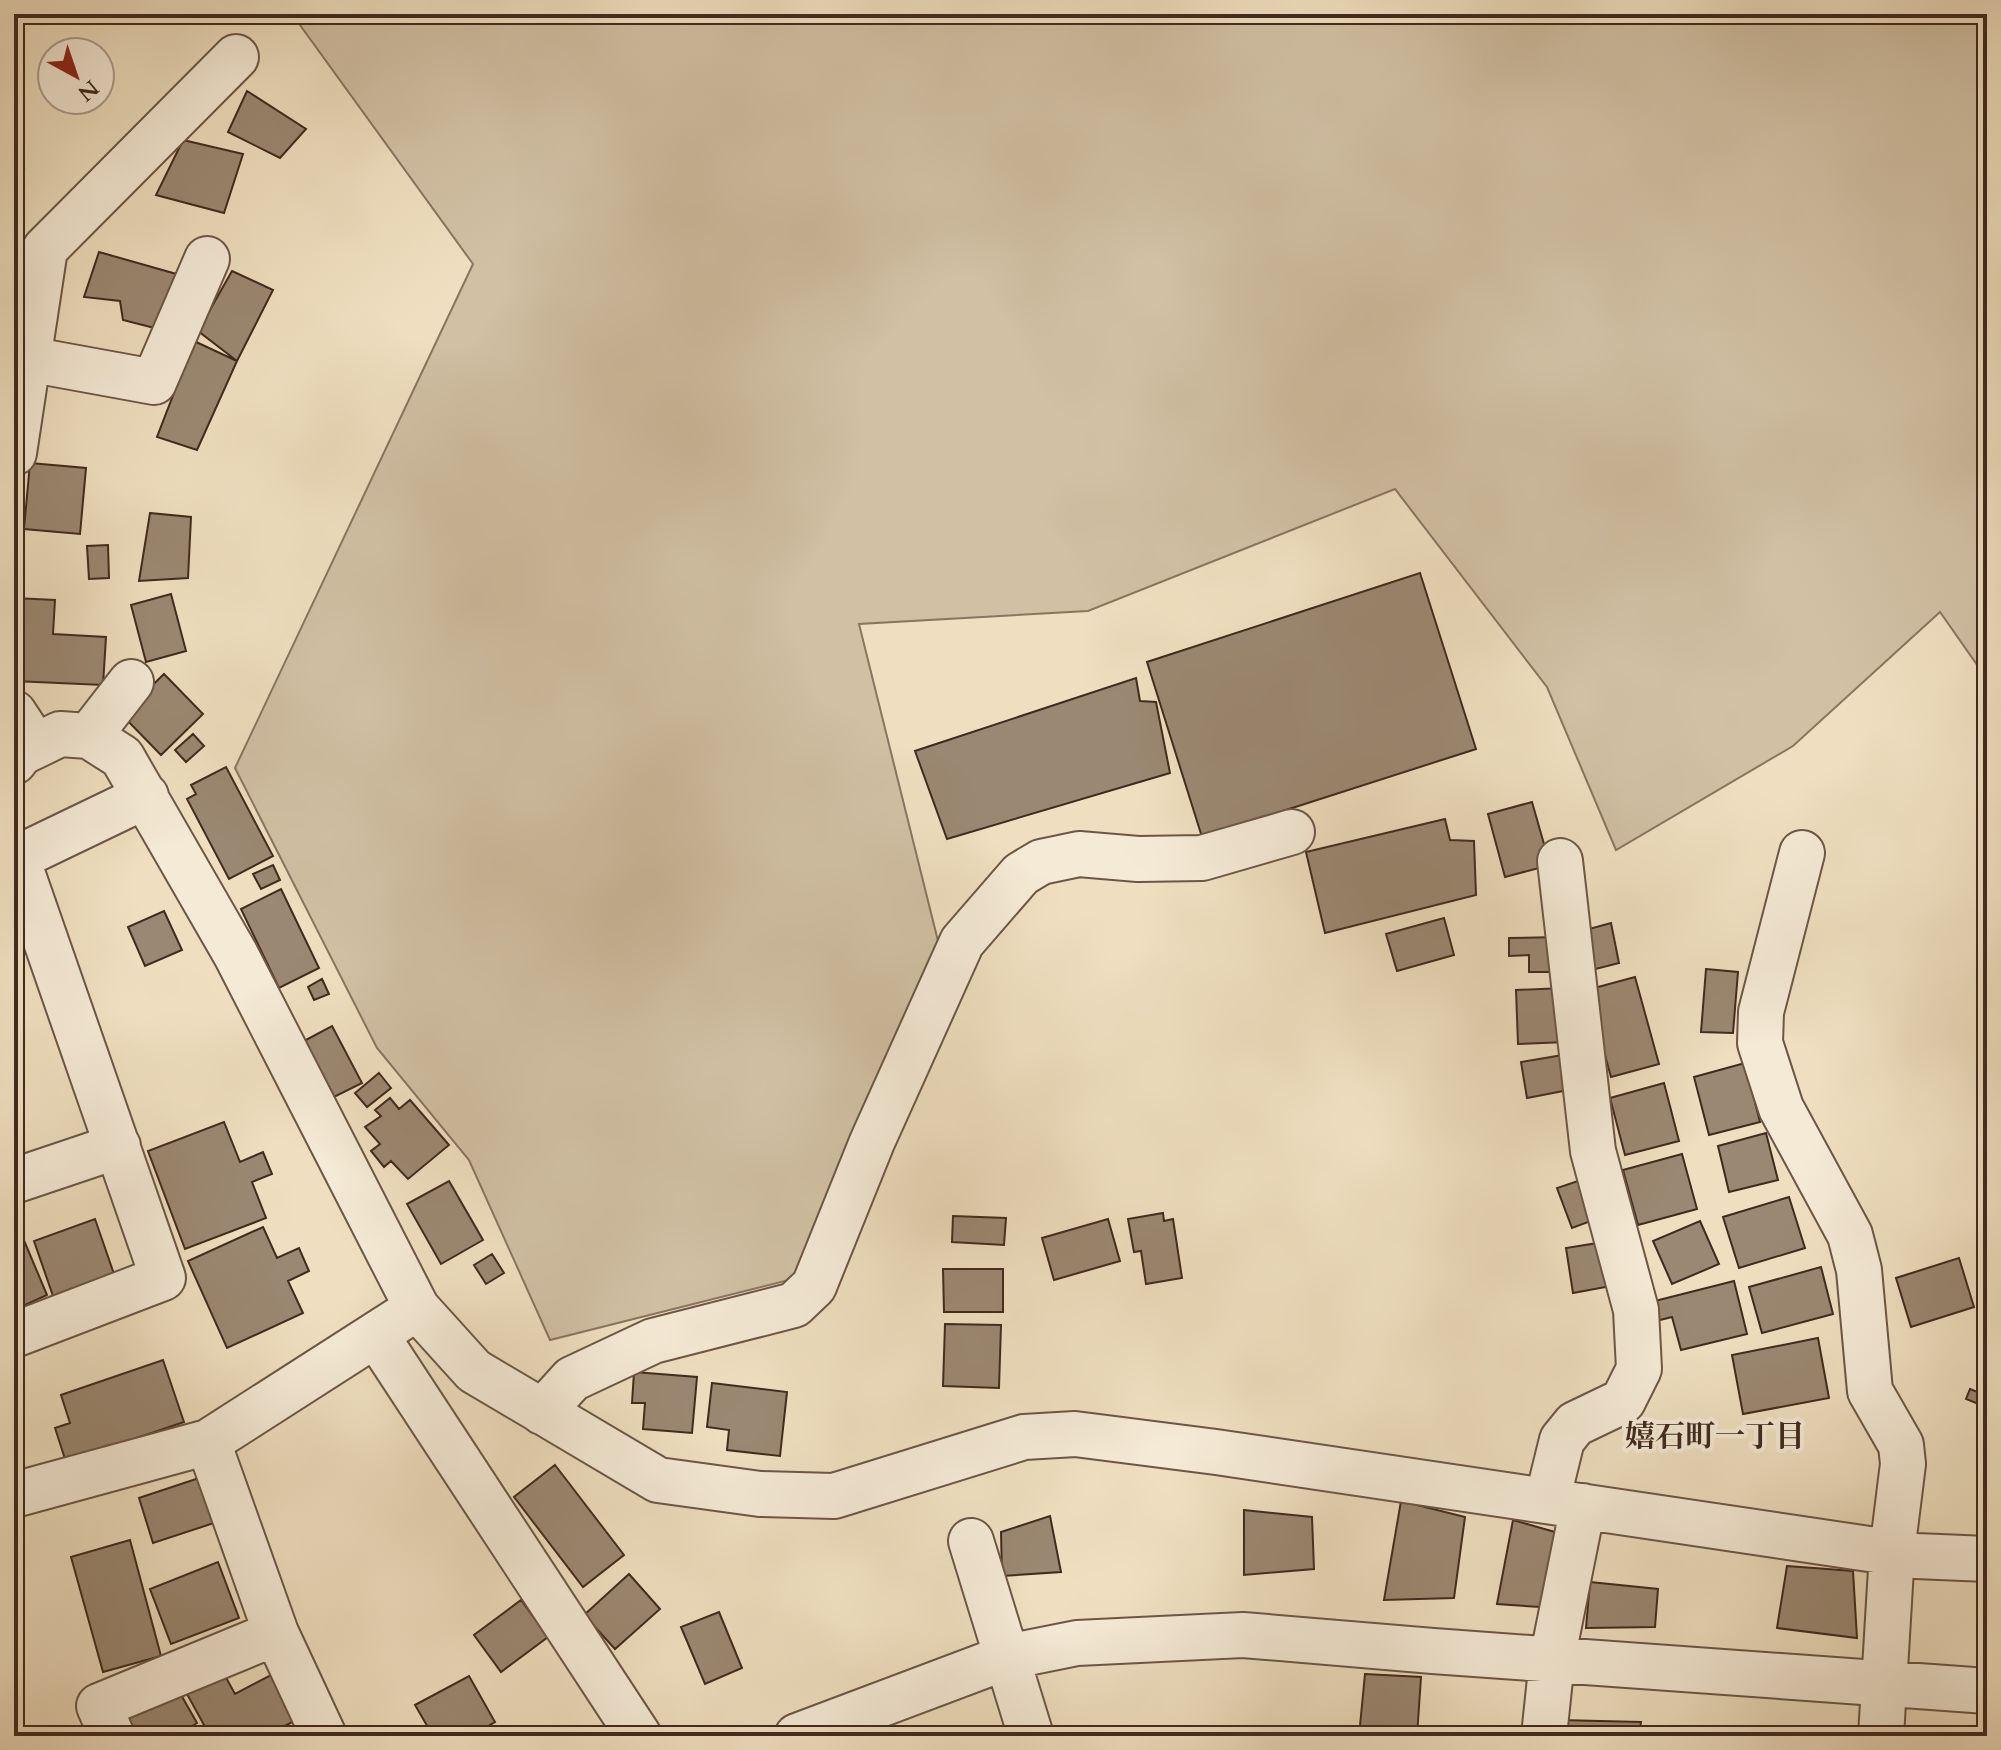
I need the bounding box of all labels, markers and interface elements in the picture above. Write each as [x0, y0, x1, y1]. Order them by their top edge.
north arrow [36, 36, 116, 116]
text: N [71, 73, 105, 108]
district label: 嬉石町一丁目 [1625, 1416, 1805, 1457]

